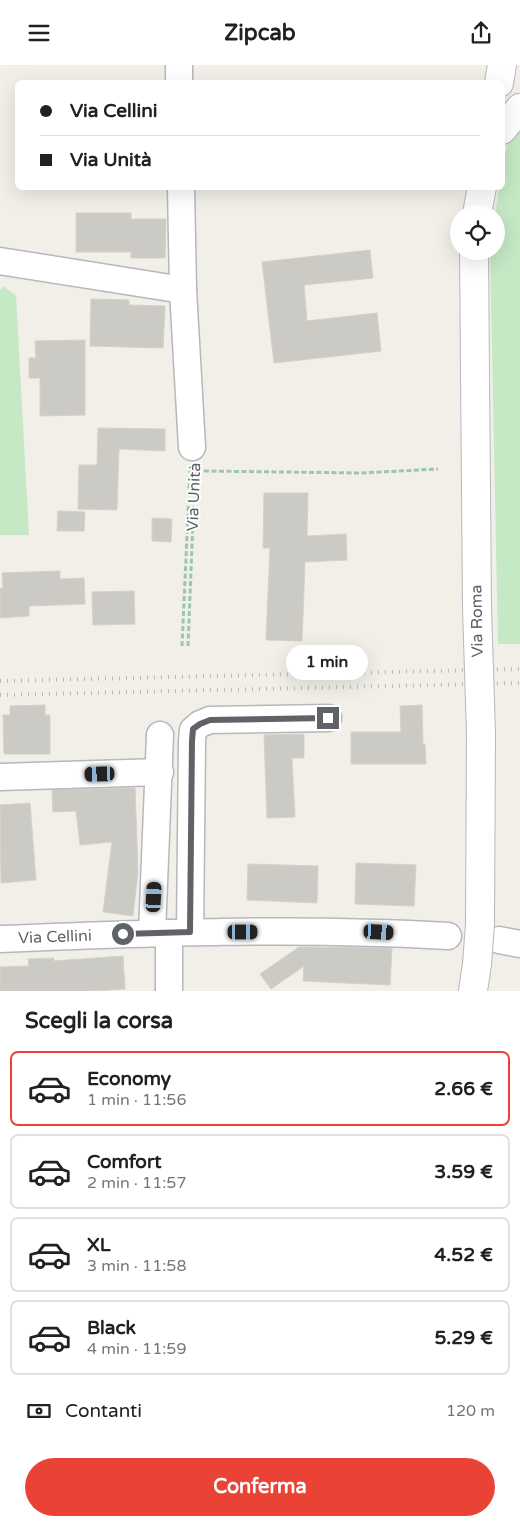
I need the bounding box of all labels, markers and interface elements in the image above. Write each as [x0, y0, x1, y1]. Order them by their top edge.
icon: menu [25, 19, 53, 47]
icon: share [467, 19, 495, 47]
text: Zipcab [224, 20, 296, 46]
text: Via Cellini [70, 100, 158, 122]
text: Via Unità [70, 149, 152, 171]
map controls [450, 205, 505, 260]
button: locate [450, 205, 505, 260]
street label: Via Unità [183, 462, 205, 532]
street label: Via Roma [466, 584, 488, 658]
callout: 1 min [287, 645, 369, 681]
text: 1 min [306, 652, 348, 672]
route end [317, 707, 339, 729]
car [84, 766, 115, 782]
car [145, 882, 162, 912]
route start [112, 923, 134, 945]
car [363, 924, 394, 940]
car [228, 925, 258, 940]
street label: Via Cellini [18, 926, 92, 948]
text: Scegli la corsa [25, 1008, 173, 1034]
icon: car [27, 1066, 72, 1111]
text: Economy [87, 1068, 171, 1090]
text: 2.66 € [434, 1078, 493, 1100]
text: 1 min · 11:56 [87, 1090, 186, 1110]
icon: car [27, 1149, 72, 1194]
text: Comfort [87, 1151, 161, 1173]
text: 3.59 € [434, 1161, 493, 1183]
text: 2 min · 11:57 [87, 1173, 186, 1193]
icon: car [27, 1232, 72, 1277]
text: XL [87, 1234, 111, 1256]
text: 4.52 € [434, 1244, 493, 1266]
text: 3 min · 11:58 [87, 1256, 186, 1276]
icon: car [27, 1315, 72, 1360]
text: Black [87, 1317, 136, 1339]
text: 5.29 € [435, 1327, 493, 1349]
text: 4 min · 11:59 [87, 1339, 186, 1359]
icon: cash [25, 1397, 53, 1425]
text: Contanti [65, 1400, 142, 1422]
text: 120 m [446, 1401, 495, 1421]
button: Conferma [25, 1458, 495, 1516]

